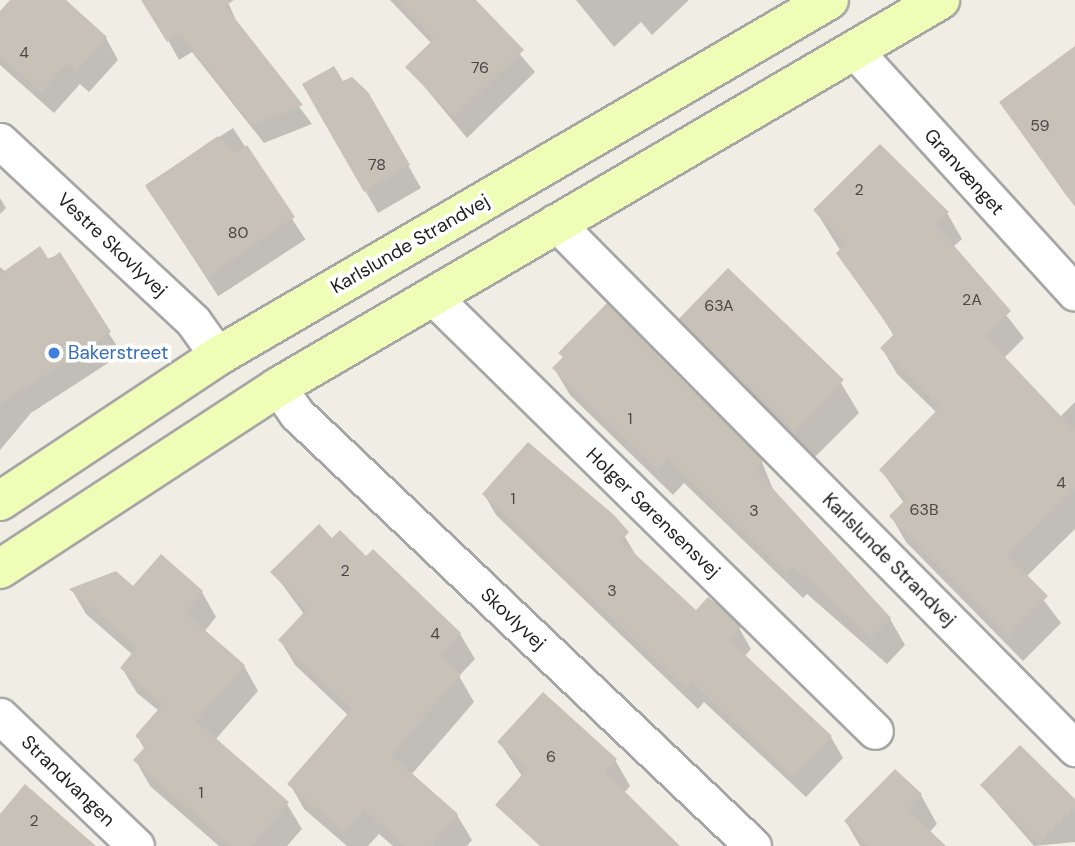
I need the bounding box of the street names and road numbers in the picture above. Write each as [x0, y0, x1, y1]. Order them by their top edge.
street label: Granvænget [919, 124, 1009, 220]
street label: Vestre Skovlyvej [52, 188, 172, 302]
street label: Karlslunde Strandvej [327, 189, 493, 299]
street label: Holger Sørensensvej [581, 443, 725, 583]
street label: Karlslunde Strandvej [818, 489, 960, 631]
street label: Skovlyvej [476, 583, 550, 655]
street label: Strandvangen [16, 731, 120, 831]

